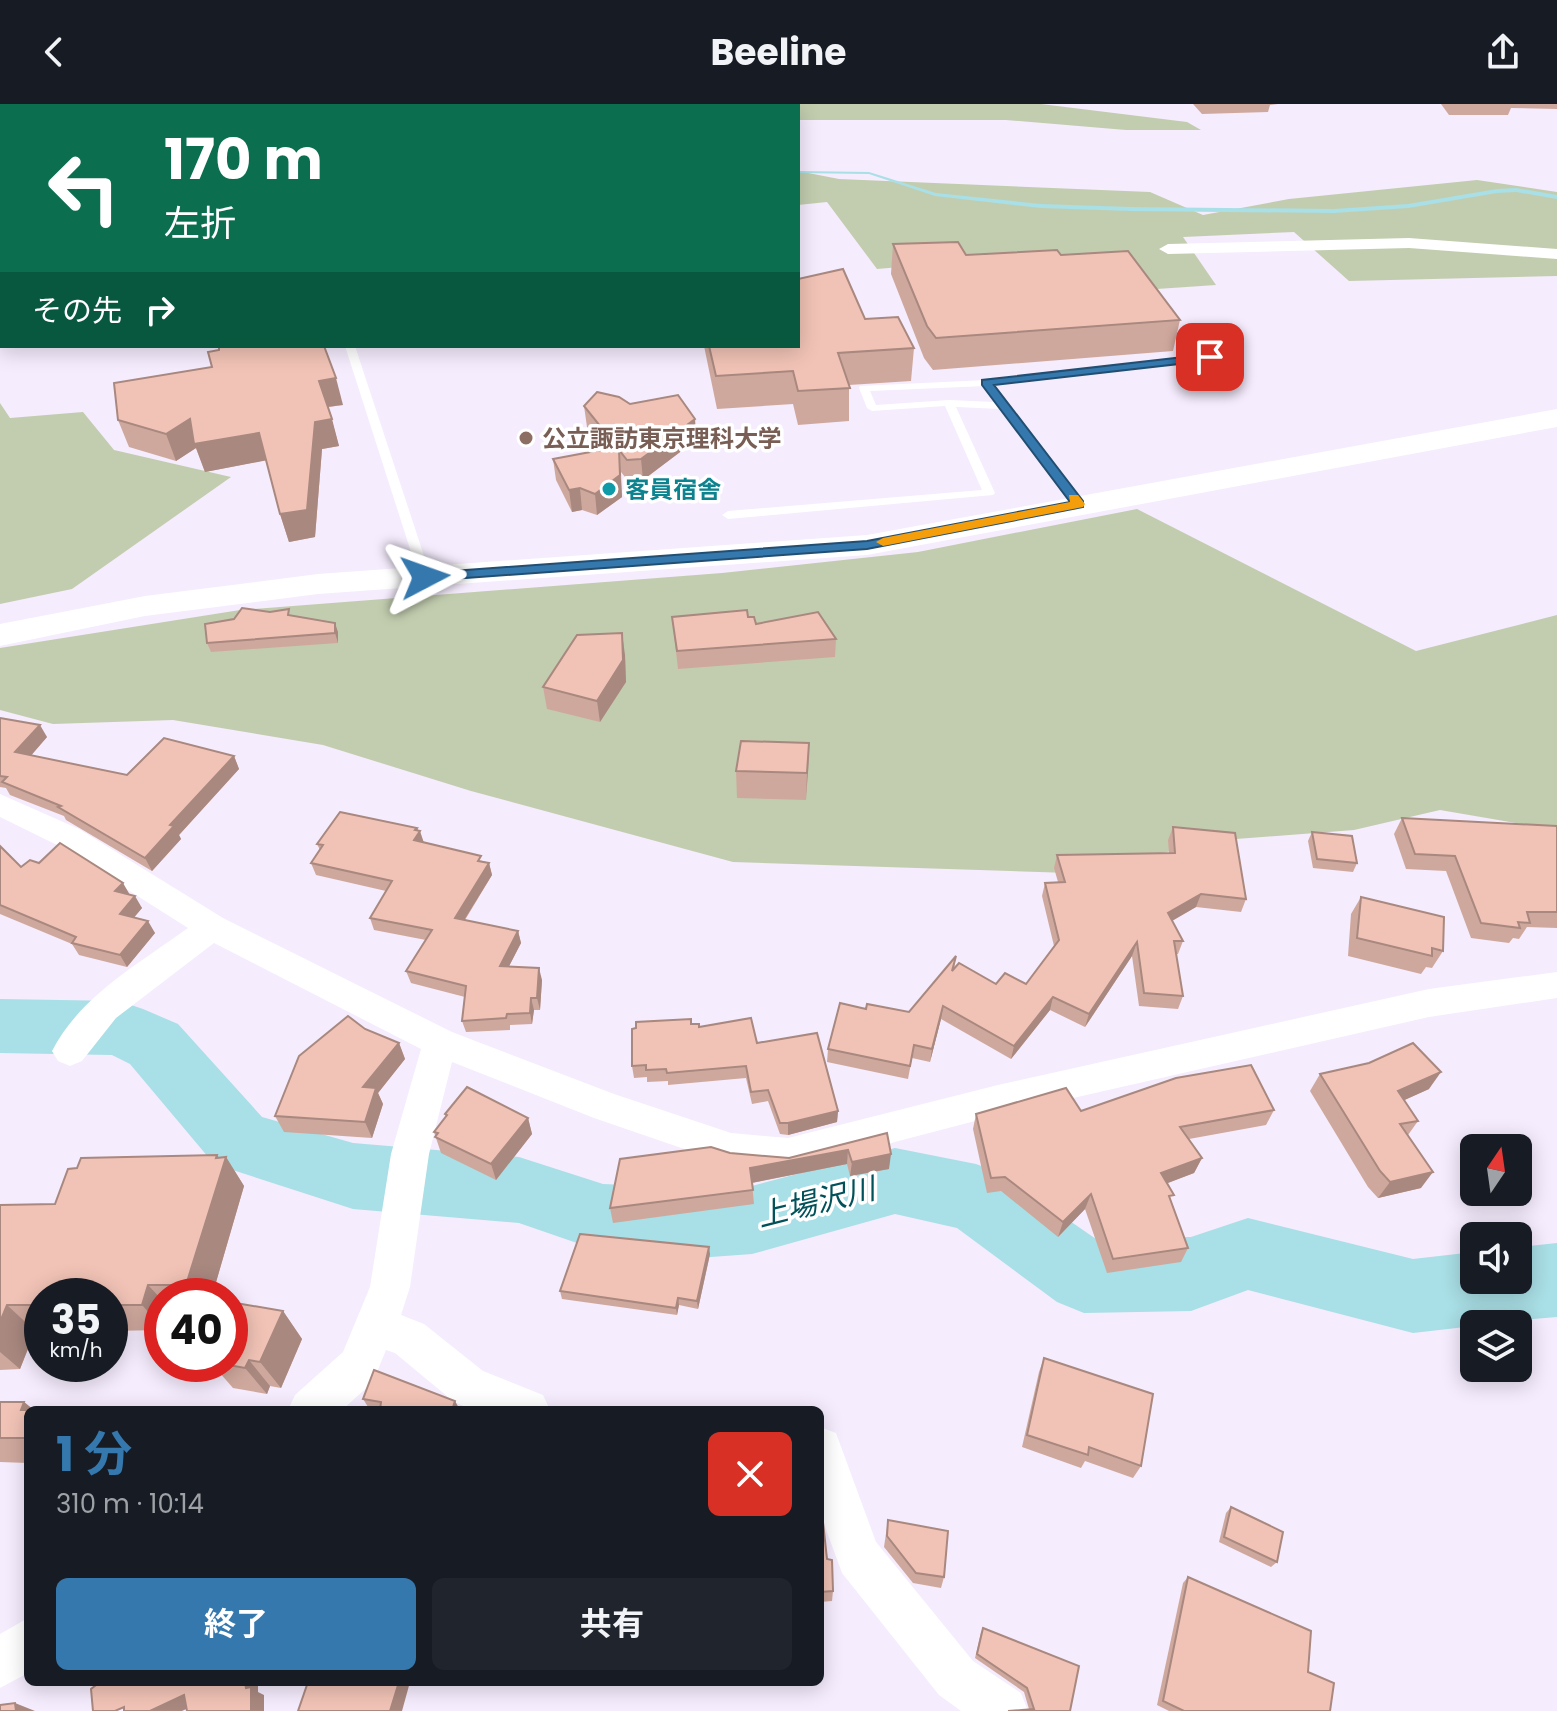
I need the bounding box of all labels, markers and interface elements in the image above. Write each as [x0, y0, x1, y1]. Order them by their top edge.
text: Beeline [711, 27, 846, 78]
icon: back [32, 30, 76, 74]
icon: share [1481, 30, 1525, 74]
text: 170 m [164, 120, 323, 199]
icon: left [32, 136, 136, 240]
text: 左折 [164, 198, 236, 249]
icon: right [138, 288, 182, 332]
text: その先 [32, 289, 122, 332]
pin [1176, 323, 1244, 391]
icon: arrive [1188, 335, 1232, 379]
place label: 公立諏訪東京理科大学 [542, 422, 782, 455]
marker: 公立諏訪東京理科大学 [517, 429, 535, 447]
place label: 客員宿舎 [625, 473, 721, 506]
marker: 客員宿舎 [600, 480, 618, 498]
position arrow [383, 535, 467, 619]
north arrow [1460, 1134, 1532, 1206]
map controls [1460, 1134, 1532, 1382]
water label: 上場沢川 [753, 1166, 882, 1237]
button: sound [1460, 1222, 1532, 1294]
speed limit sign: 40 [144, 1278, 248, 1382]
text: 35 [51, 1292, 101, 1348]
button: layers [1460, 1310, 1532, 1382]
text: km/h [49, 1336, 103, 1364]
text: 1 分 [56, 1421, 132, 1488]
button: close [708, 1432, 792, 1516]
text: 310 m · 10:14 [56, 1486, 204, 1522]
button: 終了 [56, 1578, 416, 1670]
button: 共有 [432, 1578, 792, 1670]

